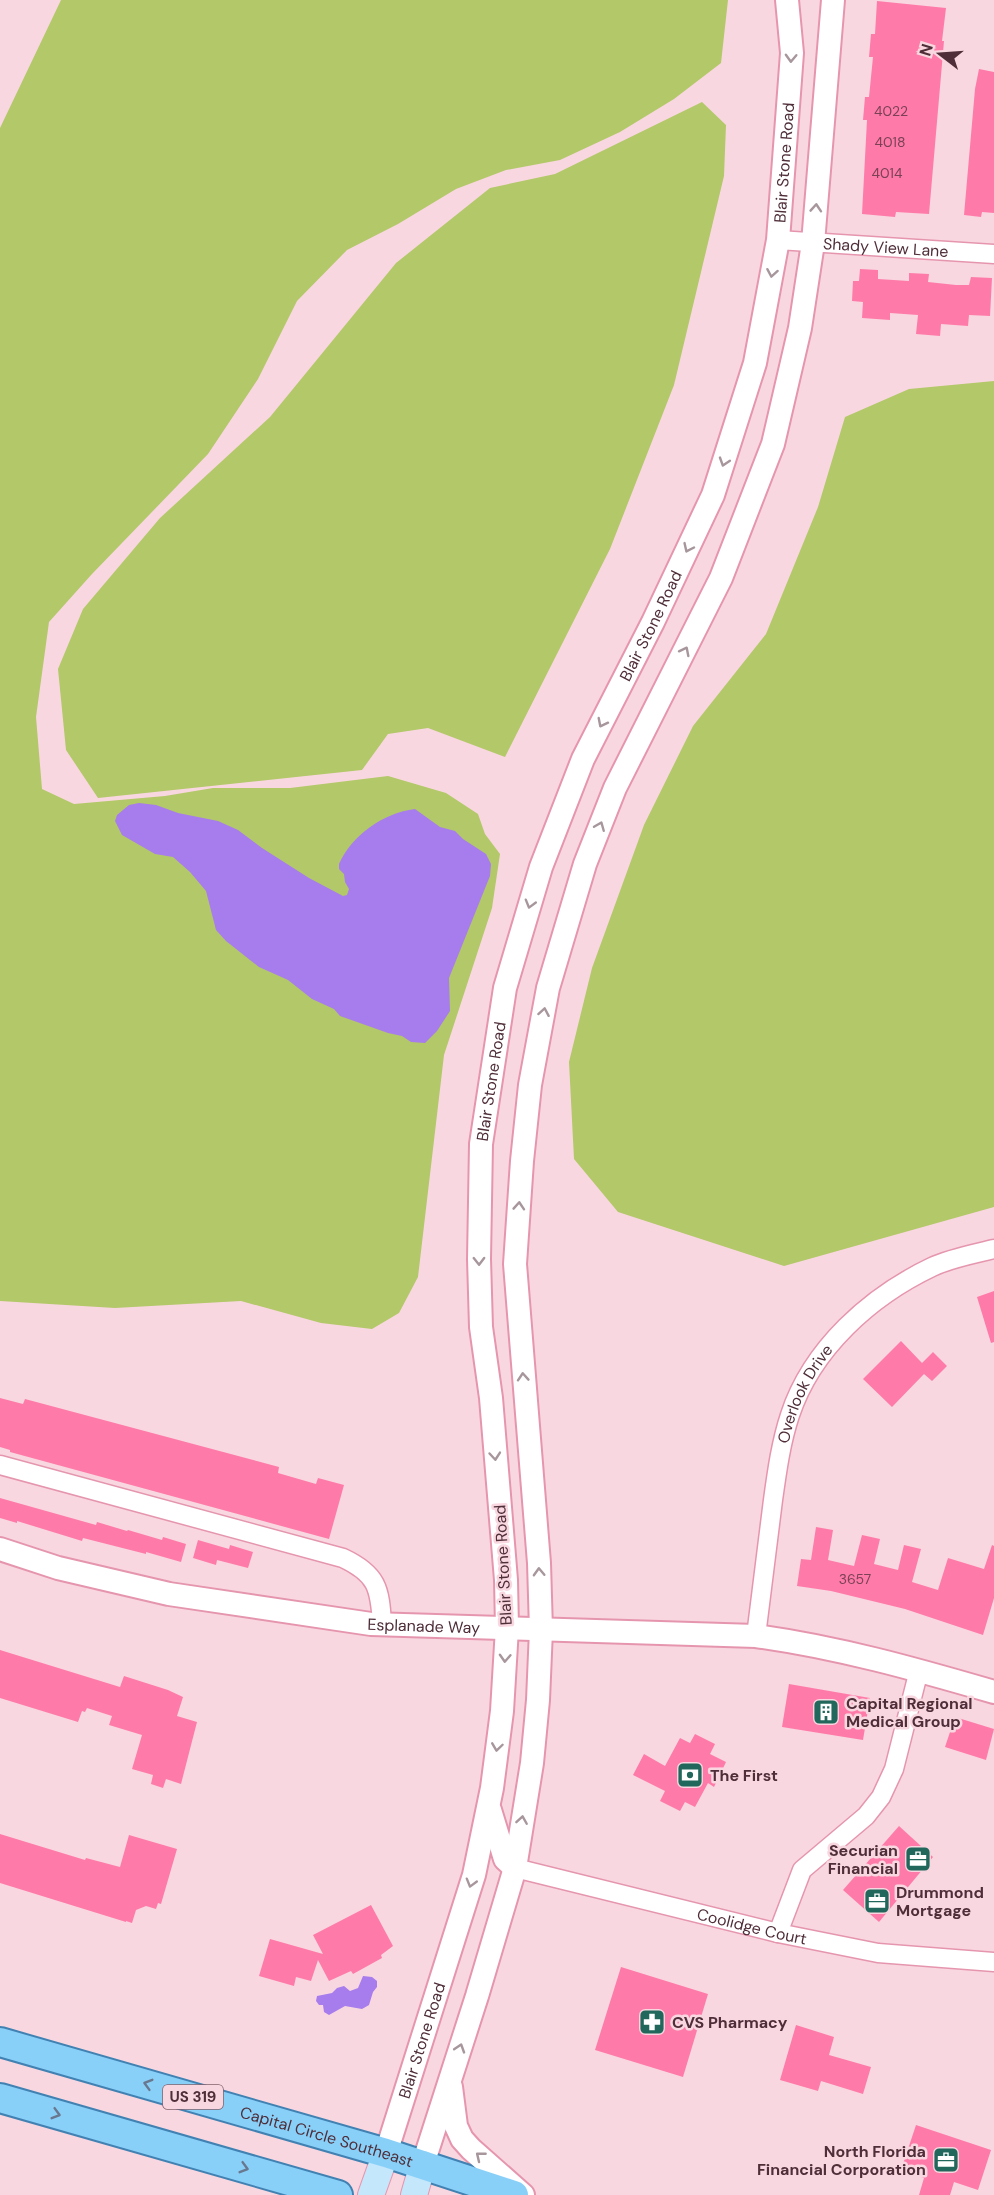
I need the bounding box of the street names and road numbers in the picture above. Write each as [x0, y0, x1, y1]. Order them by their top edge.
street label: Blair Stone Road [769, 102, 799, 224]
street label: Shady View Lane [822, 232, 949, 262]
street label: Blair Stone Road [614, 567, 686, 684]
street label: Blair Stone Road [471, 1020, 510, 1143]
street label: Overlook Drive [772, 1340, 837, 1445]
street label: Blair Stone Road [489, 1504, 517, 1626]
street label: Esplanade Way [367, 1613, 481, 1638]
street label: Coolidge Court [695, 1903, 809, 1949]
street label: Blair Stone Road [393, 1980, 450, 2101]
road number: US 319 [163, 2085, 223, 2109]
street label: Capital Circle Southeast [238, 2101, 416, 2172]

